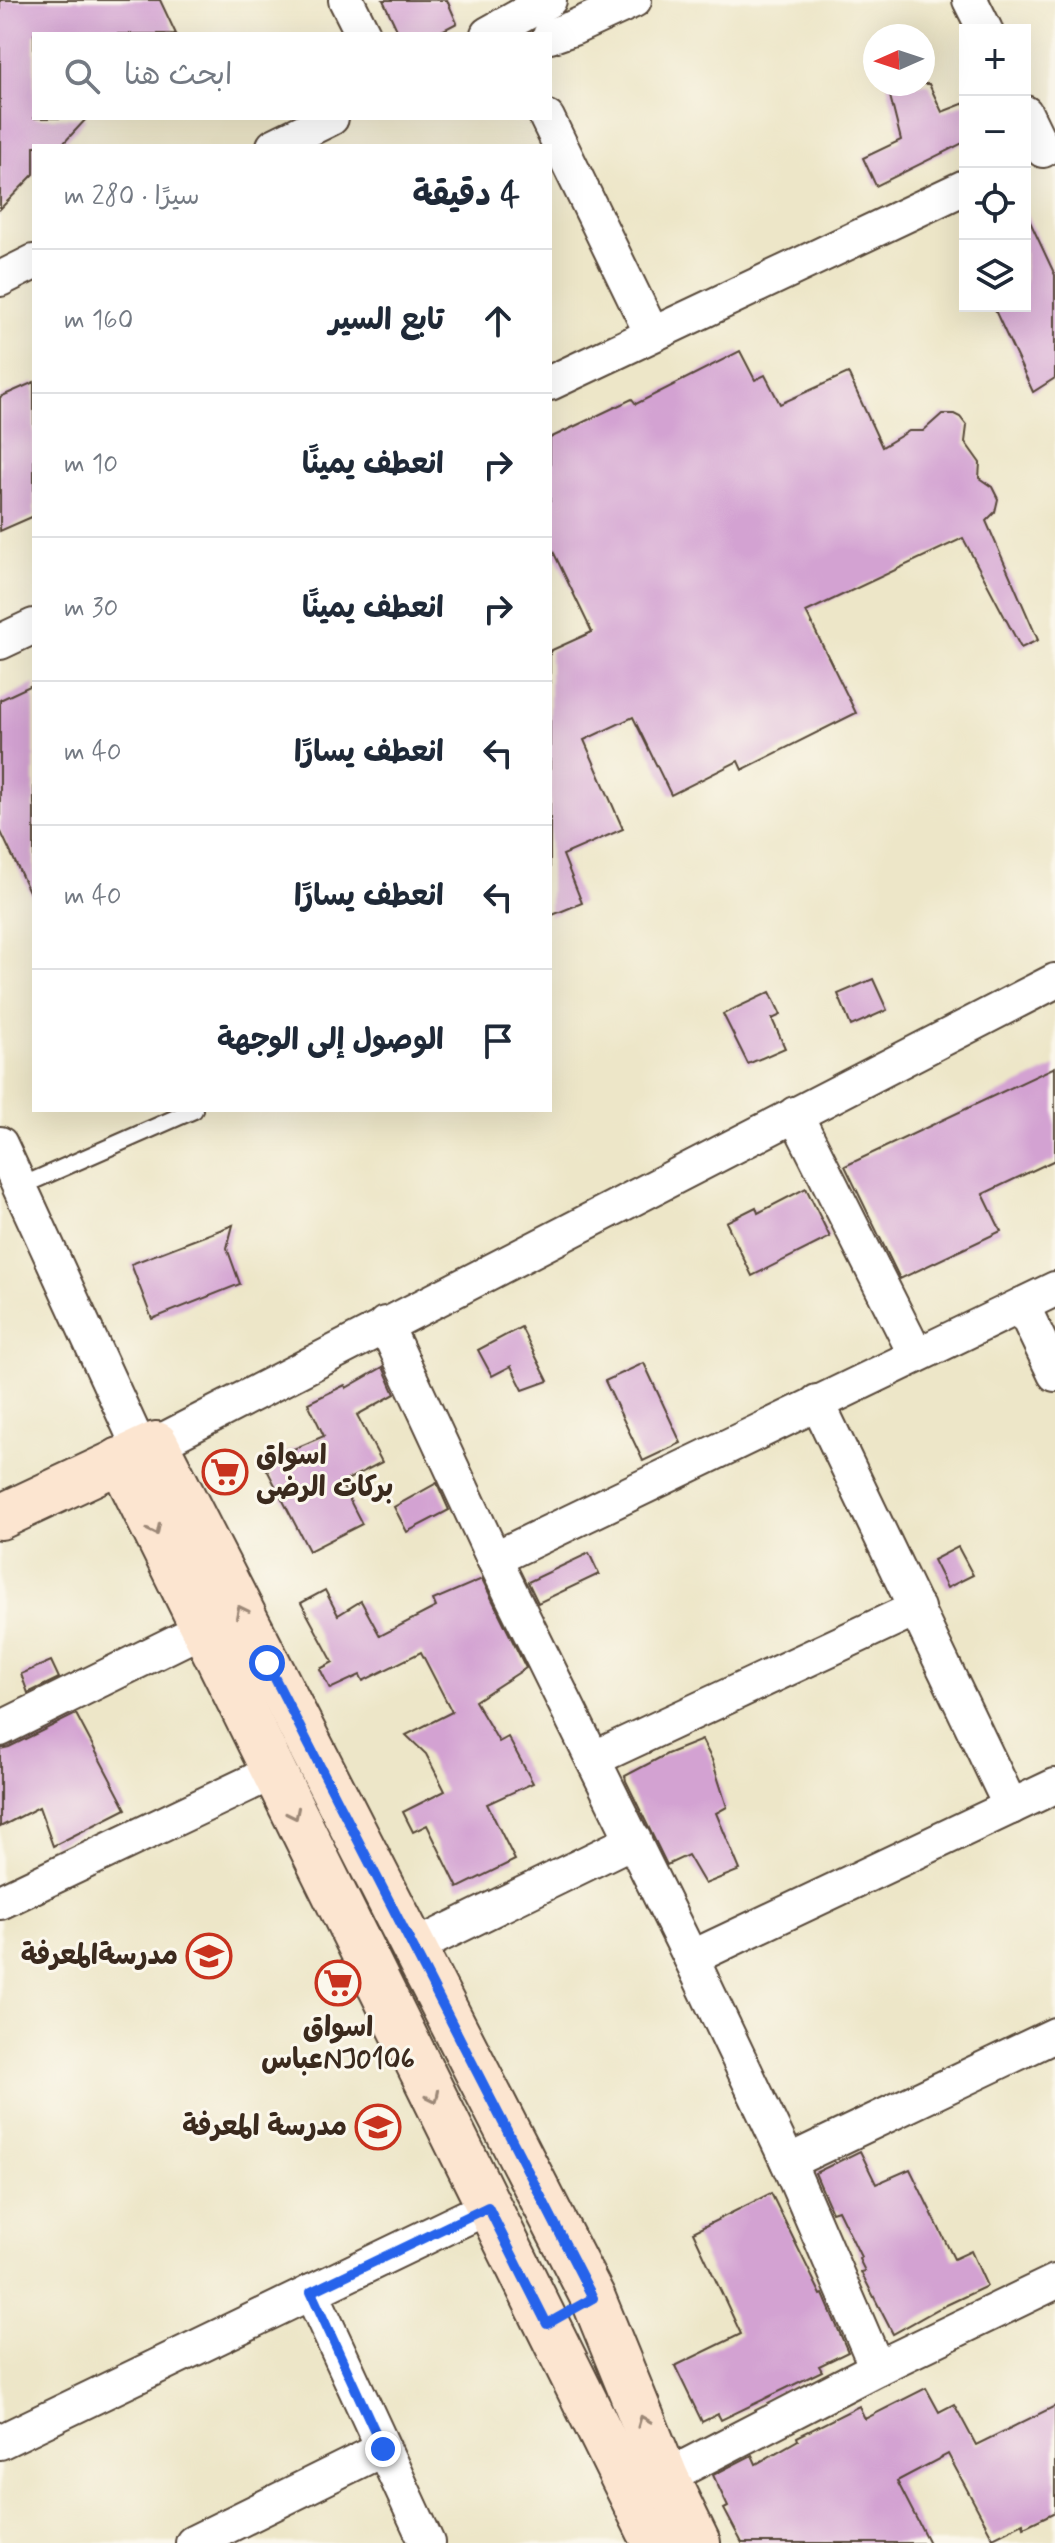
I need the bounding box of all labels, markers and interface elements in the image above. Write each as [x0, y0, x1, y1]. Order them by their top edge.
north arrow [863, 24, 935, 96]
map controls [959, 24, 1031, 312]
button: + [959, 24, 1031, 96]
search box [32, 32, 552, 120]
icon: search [60, 54, 104, 98]
text: ابحث هنا [124, 56, 232, 95]
button: − [959, 96, 1031, 168]
button: locate [959, 168, 1031, 240]
text: 4 دقيقة [413, 173, 520, 218]
text: سيرًا · 280 m [64, 180, 200, 214]
button: layers [959, 240, 1031, 312]
icon: ahead [476, 299, 520, 343]
text: تابع السير [329, 301, 444, 340]
text: 160 m [64, 304, 133, 338]
icon: right [476, 443, 520, 487]
text: انعطف يمينًا [302, 445, 444, 484]
text: 10 m [64, 448, 118, 482]
icon: right [476, 587, 520, 631]
text: انعطف يمينًا [302, 589, 444, 628]
text: 30 m [64, 592, 118, 626]
icon: left [476, 731, 520, 775]
text: انعطف يسارًا [294, 733, 444, 772]
text: 40 m [64, 736, 122, 770]
icon: left [476, 875, 520, 919]
text: انعطف يسارًا [294, 877, 444, 916]
text: 40 m [64, 880, 122, 914]
icon: arrive [476, 1019, 520, 1063]
text: الوصول إلى الوجهة [217, 1021, 444, 1060]
place label: اسواق بركات الرضى [256, 1438, 393, 1507]
supermarket icon: اسواق بركات الرضى [201, 1448, 249, 1496]
one-way arrow [145, 1522, 161, 1537]
one-way arrow [235, 1605, 251, 1620]
route start [249, 1645, 285, 1681]
one-way arrow [284, 1806, 300, 1820]
school or university icon: مدرسةالمعرفة [185, 1932, 233, 1980]
place label: مدرسةالمعرفة [21, 1938, 178, 1975]
supermarket icon: اسواق عباسNJ0106 [314, 1959, 362, 2007]
place label: اسواق عباسNJ0106 [261, 2010, 415, 2079]
one-way arrow [424, 2089, 440, 2104]
school or university icon: مدرسة المعرفة [354, 2103, 402, 2151]
place label: مدرسة المعرفة [182, 2109, 347, 2146]
one-way arrow [636, 2415, 652, 2429]
route end [365, 2431, 401, 2467]

